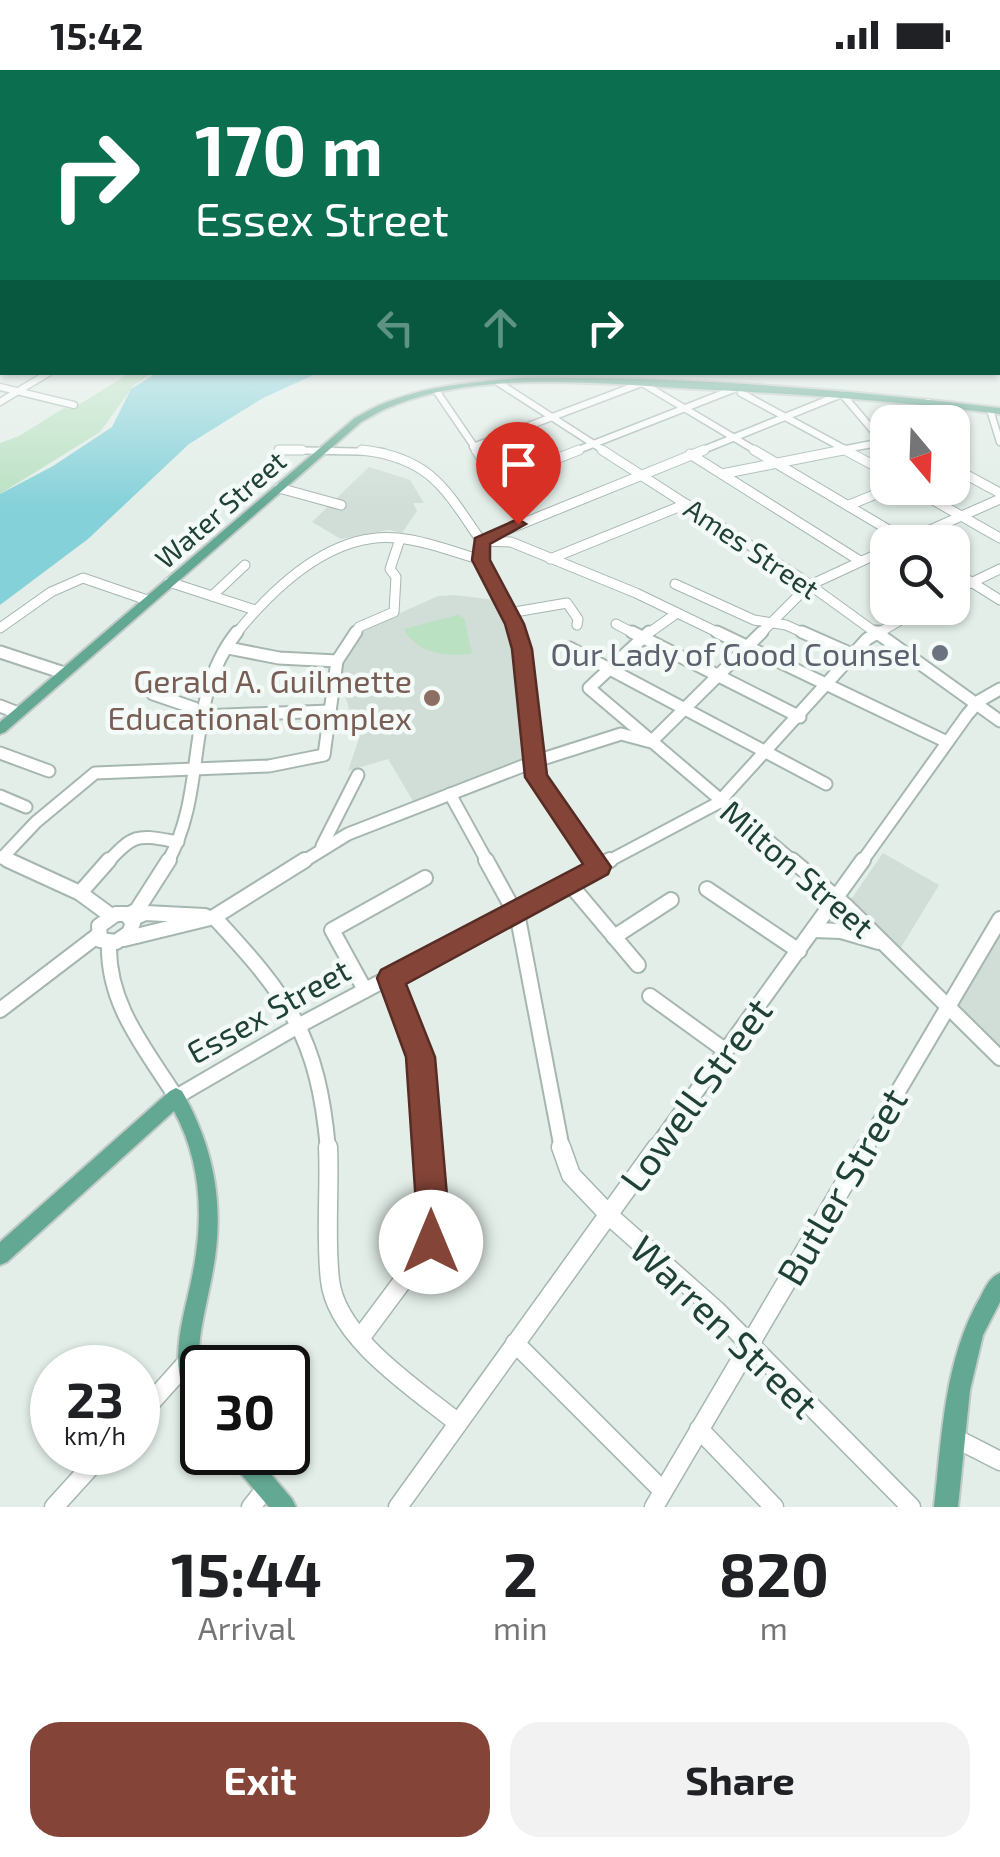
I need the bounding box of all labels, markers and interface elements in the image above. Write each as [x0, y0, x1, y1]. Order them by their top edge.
text: 15:42 [50, 12, 143, 58]
text: 170 m [195, 106, 383, 190]
icon: right [30, 110, 160, 240]
text: Essex Street [195, 191, 449, 245]
icon: left [368, 300, 423, 355]
icon: ahead [473, 300, 528, 355]
icon: right [578, 300, 633, 355]
north arrow [870, 405, 970, 505]
map controls [870, 405, 970, 625]
pin [476, 422, 561, 525]
icon: arrive [491, 437, 546, 492]
street label: Water Street [148, 443, 292, 575]
street label: Ames Street [678, 490, 826, 606]
button: search [870, 525, 970, 625]
place label: Our Lady of Good Counsel [550, 634, 920, 672]
marker: Our Lady of Good Counsel [929, 642, 951, 664]
place label: Gerald A. Guilmette Educational Complex [107, 661, 412, 736]
marker: Gerald A. Guilmette Educational Complex [421, 687, 443, 709]
street label: Milton Street [714, 791, 882, 945]
street label: Essex Street [180, 950, 356, 1070]
street label: Lowell Street [609, 988, 781, 1200]
street label: Butler Street [766, 1079, 916, 1293]
position arrow [379, 1190, 483, 1294]
street label: Warren Street [622, 1225, 828, 1427]
speed limit sign: 30 [180, 1345, 310, 1475]
text: 23 [66, 1368, 124, 1428]
text: km/h [64, 1420, 126, 1450]
text: 15:44 [171, 1537, 322, 1609]
text: 2 [503, 1537, 538, 1609]
text: 820 [719, 1537, 829, 1609]
text: Arrival [198, 1608, 295, 1646]
text: min [493, 1608, 548, 1646]
text: m [760, 1608, 788, 1646]
button: Exit [30, 1722, 490, 1837]
button: Share [510, 1722, 970, 1837]

